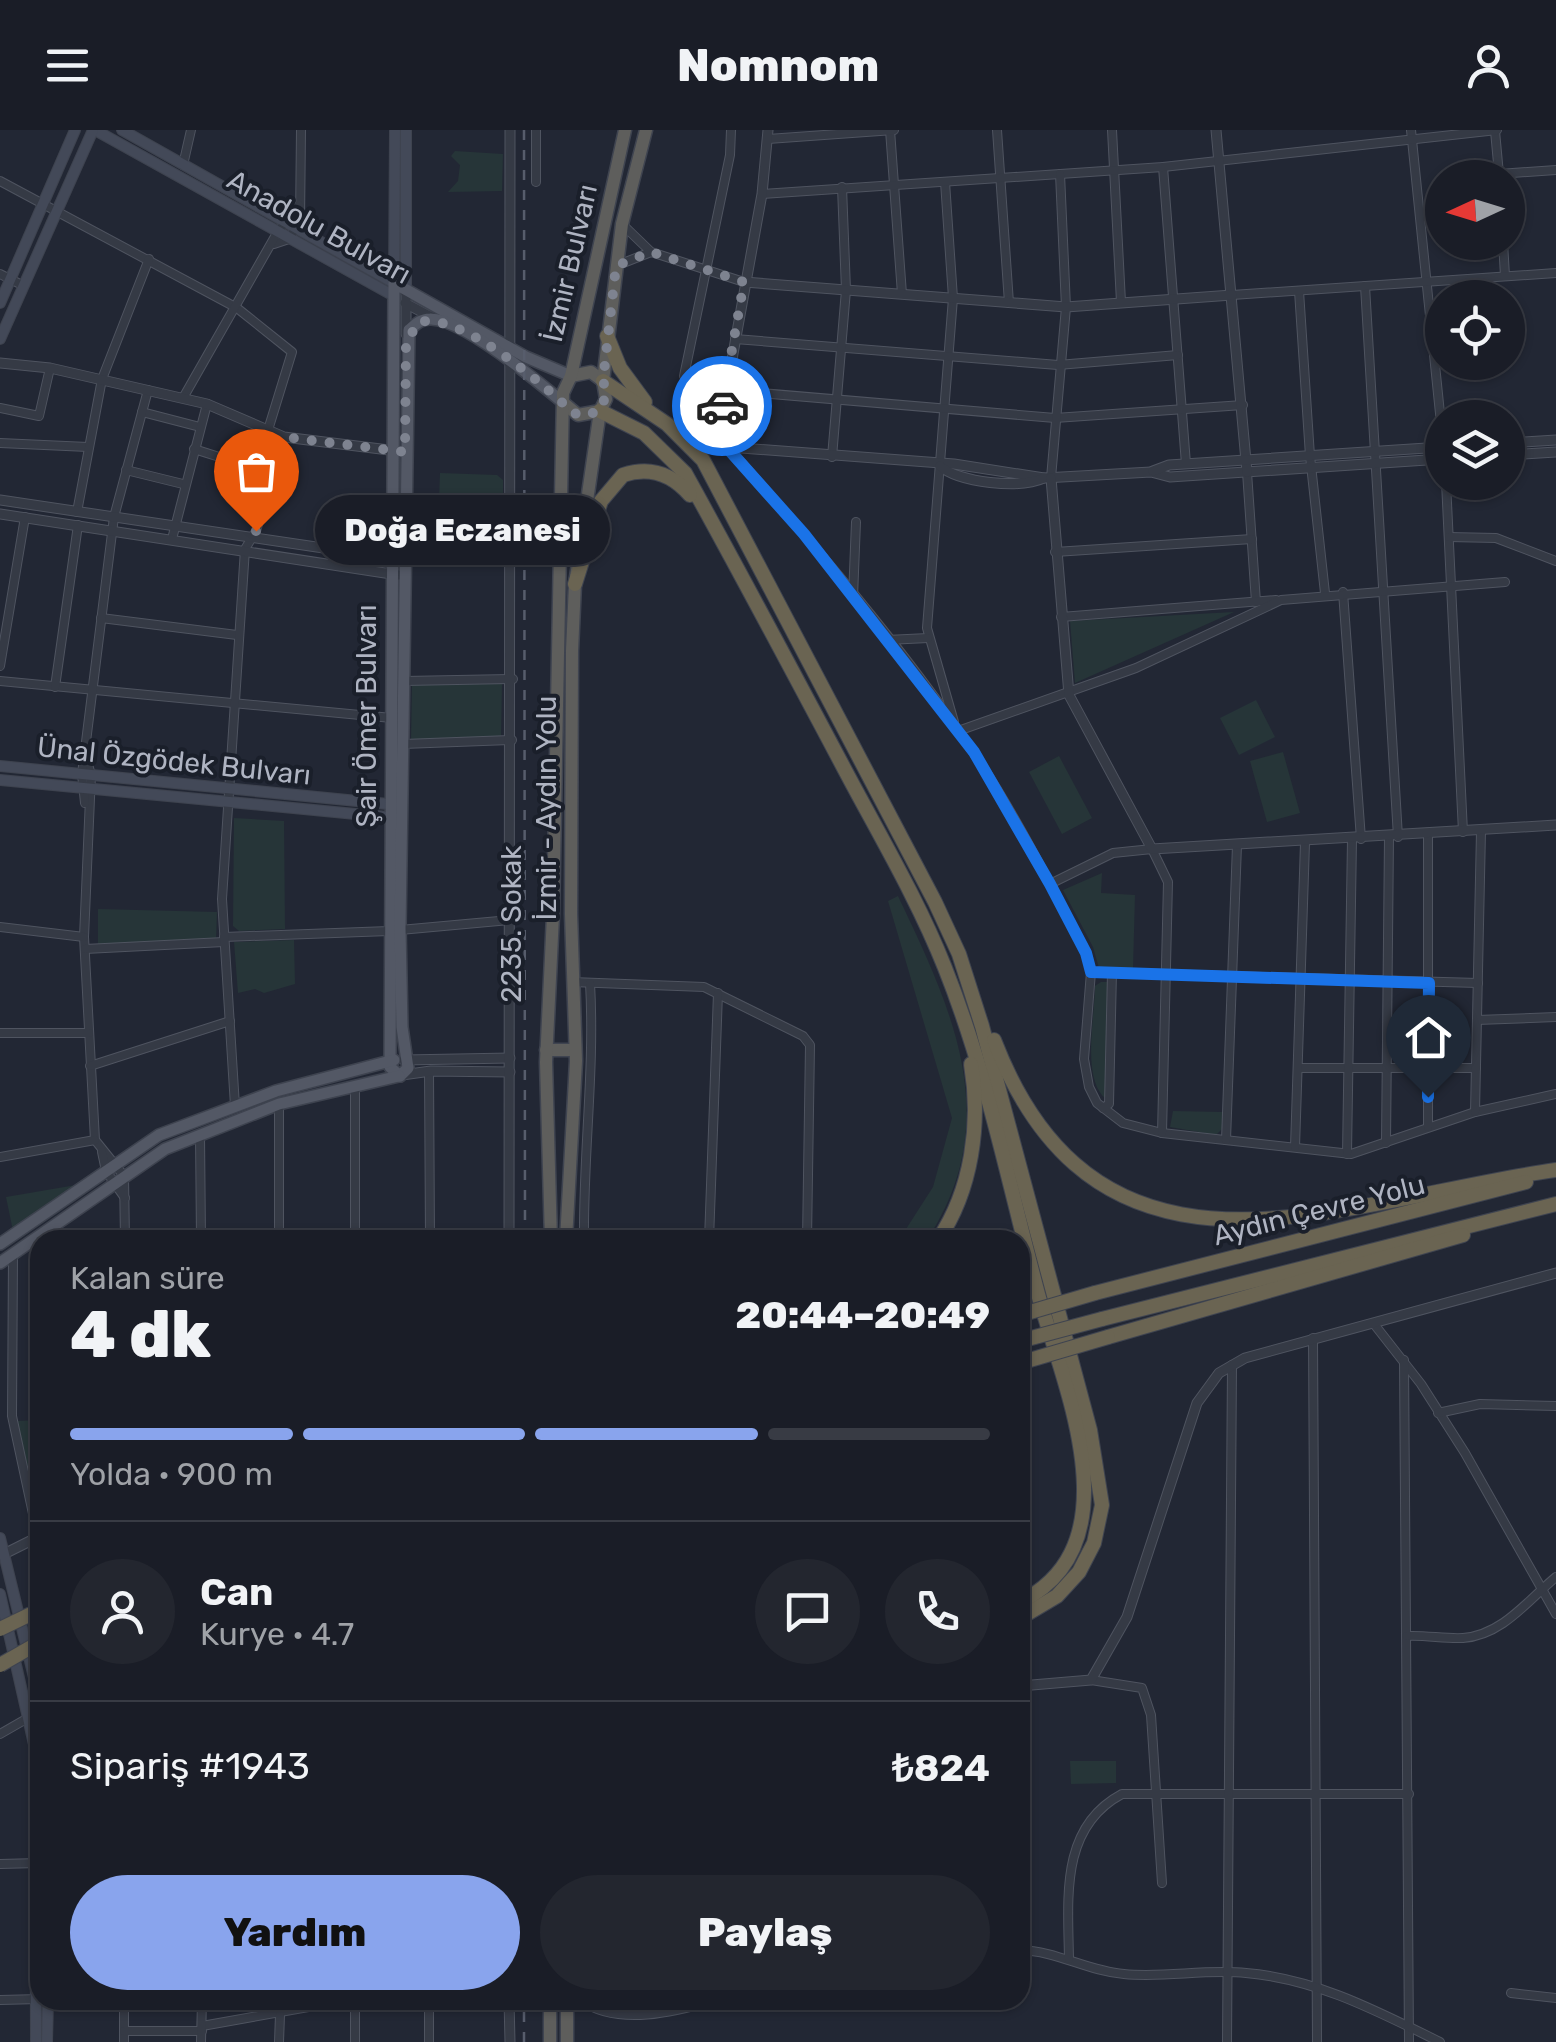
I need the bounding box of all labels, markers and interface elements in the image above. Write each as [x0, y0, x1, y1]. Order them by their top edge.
icon: menu [40, 38, 95, 93]
icon: person [1461, 38, 1516, 93]
text: Nomnom [677, 39, 879, 92]
north arrow [1425, 160, 1525, 260]
map controls [1425, 160, 1525, 500]
street label: Anadolu Bulvarı [222, 163, 416, 291]
street label: İzmir Bulvarı [536, 181, 604, 345]
button: locate [1425, 280, 1525, 380]
courier [672, 356, 772, 456]
icon: car [695, 379, 750, 434]
button: layers [1425, 400, 1525, 500]
pin [214, 429, 299, 532]
icon: bag [229, 444, 284, 499]
callout: Doğa Eczanesi [316, 496, 611, 566]
text: Doğa Eczanesi [344, 511, 581, 549]
street label: Şair Ömer Bulvarı [350, 604, 383, 828]
street label: İzmir - Aydın Yolu [530, 696, 563, 920]
street label: Ünal Özgödek Bulvarı [35, 730, 313, 792]
street label: 2235. Sokak [495, 845, 528, 1003]
pin [1386, 995, 1471, 1098]
icon: home [1401, 1010, 1456, 1065]
street label: Aydın Çevre Yolu [1210, 1168, 1428, 1252]
text: Kalan süre [70, 1259, 225, 1297]
text: 20:44–20:49 [736, 1292, 990, 1338]
text: 4 dk [70, 1296, 211, 1373]
text: Yolda · 900 m [70, 1455, 273, 1493]
button: person [70, 1559, 175, 1664]
button: chat [755, 1559, 860, 1664]
button: phone [885, 1559, 990, 1664]
text: Can [200, 1569, 274, 1615]
text: Kurye · 4.7 [200, 1615, 354, 1653]
text: Sipariş #1943 [70, 1743, 310, 1789]
text: ₺824 [892, 1745, 990, 1791]
button: Yardım [70, 1875, 520, 1990]
button: Paylaş [540, 1875, 990, 1990]

